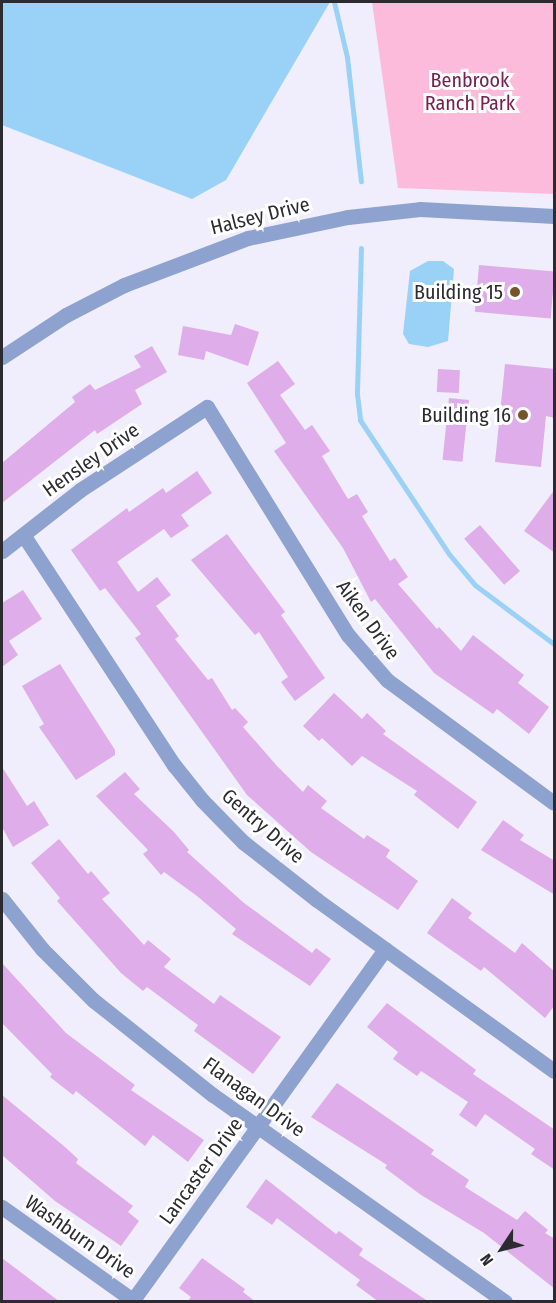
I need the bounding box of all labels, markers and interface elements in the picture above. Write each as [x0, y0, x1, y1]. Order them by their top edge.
park label: Benbrook Ranch Park [425, 68, 515, 115]
street label: Halsey Drive [208, 192, 312, 240]
place label: Building 15 [414, 280, 503, 304]
marker: Building 15 [508, 285, 522, 299]
place label: Building 16 [421, 403, 511, 427]
marker: Building 16 [516, 408, 530, 422]
street label: Hensley Drive [38, 418, 144, 502]
street label: Aiken Drive [331, 576, 405, 664]
street label: Gentry Drive [217, 784, 309, 868]
street label: Flanagan Drive [198, 1052, 310, 1142]
street label: Lancaster Drive [154, 1113, 248, 1229]
street label: Washburn Drive [20, 1190, 140, 1284]
north arrow [472, 1219, 532, 1279]
text: N [476, 1250, 497, 1269]

